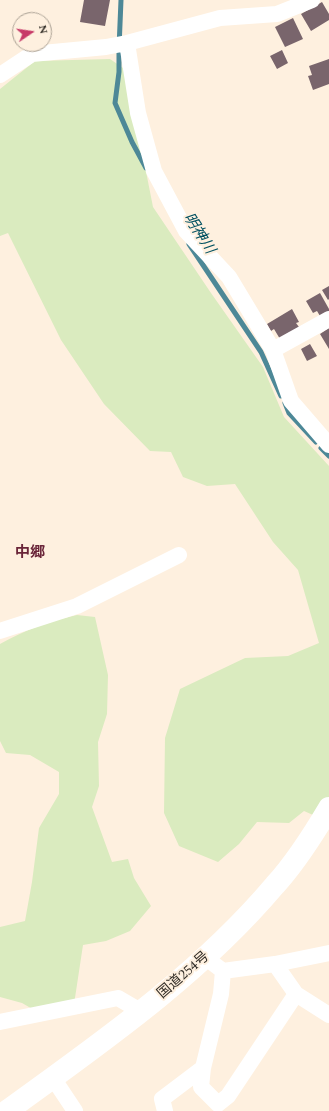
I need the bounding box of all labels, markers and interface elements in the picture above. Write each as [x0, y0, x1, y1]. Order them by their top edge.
north arrow [12, 12, 52, 52]
text: N [34, 23, 52, 36]
water label: 明神川 [178, 210, 218, 258]
district label: 中郷 [15, 545, 45, 563]
street label: 国道254号 [155, 949, 213, 1003]

